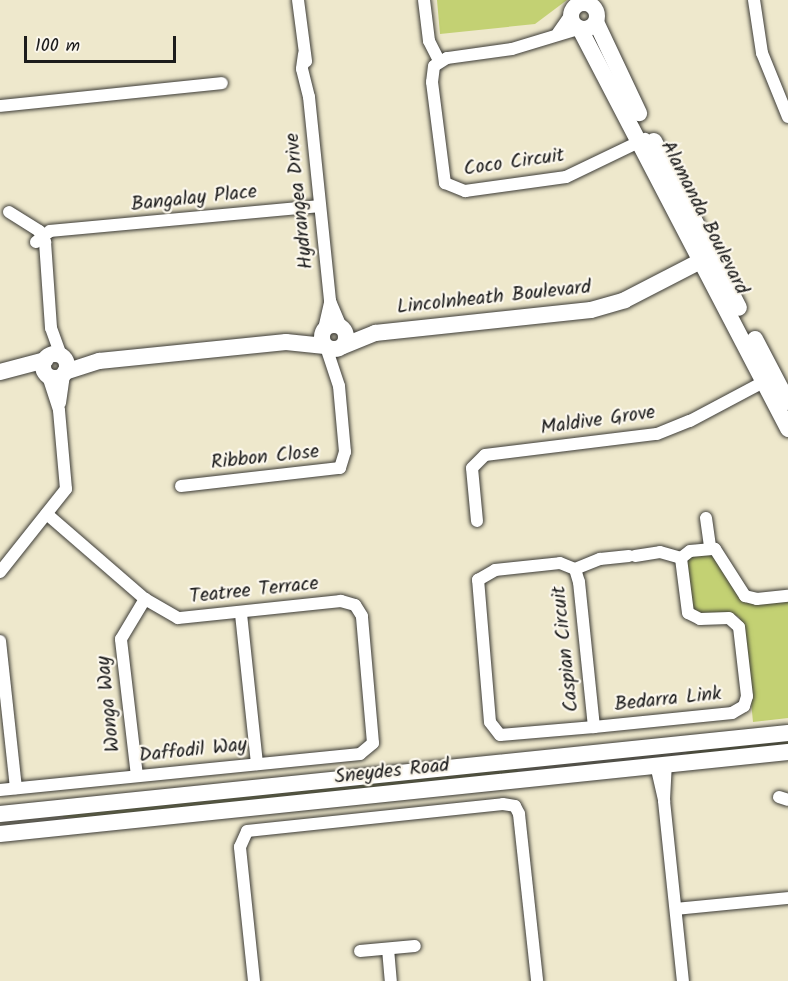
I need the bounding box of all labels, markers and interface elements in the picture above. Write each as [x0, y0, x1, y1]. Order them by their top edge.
scale bar [27, 24, 178, 62]
text: 100 m [35, 32, 80, 61]
street label: Hydrangea Drive [281, 132, 319, 270]
street label: Alamanda Boulevard [655, 137, 753, 299]
street label: Coco Circuit [462, 144, 566, 182]
street label: Bangalay Place [130, 180, 258, 218]
street label: Lincolnheath Boulevard [396, 276, 592, 320]
street label: Maldive Grove [539, 401, 657, 441]
street label: Ribbon Close [210, 440, 320, 476]
street label: Teatree Terrace [188, 572, 320, 610]
street label: Caspian Circuit [547, 585, 585, 713]
street label: Wonga Way [92, 655, 126, 753]
street label: Bedarra Link [613, 682, 723, 718]
street label: Daffodil Way [138, 733, 248, 769]
street label: Sneydes Road [333, 754, 451, 790]

